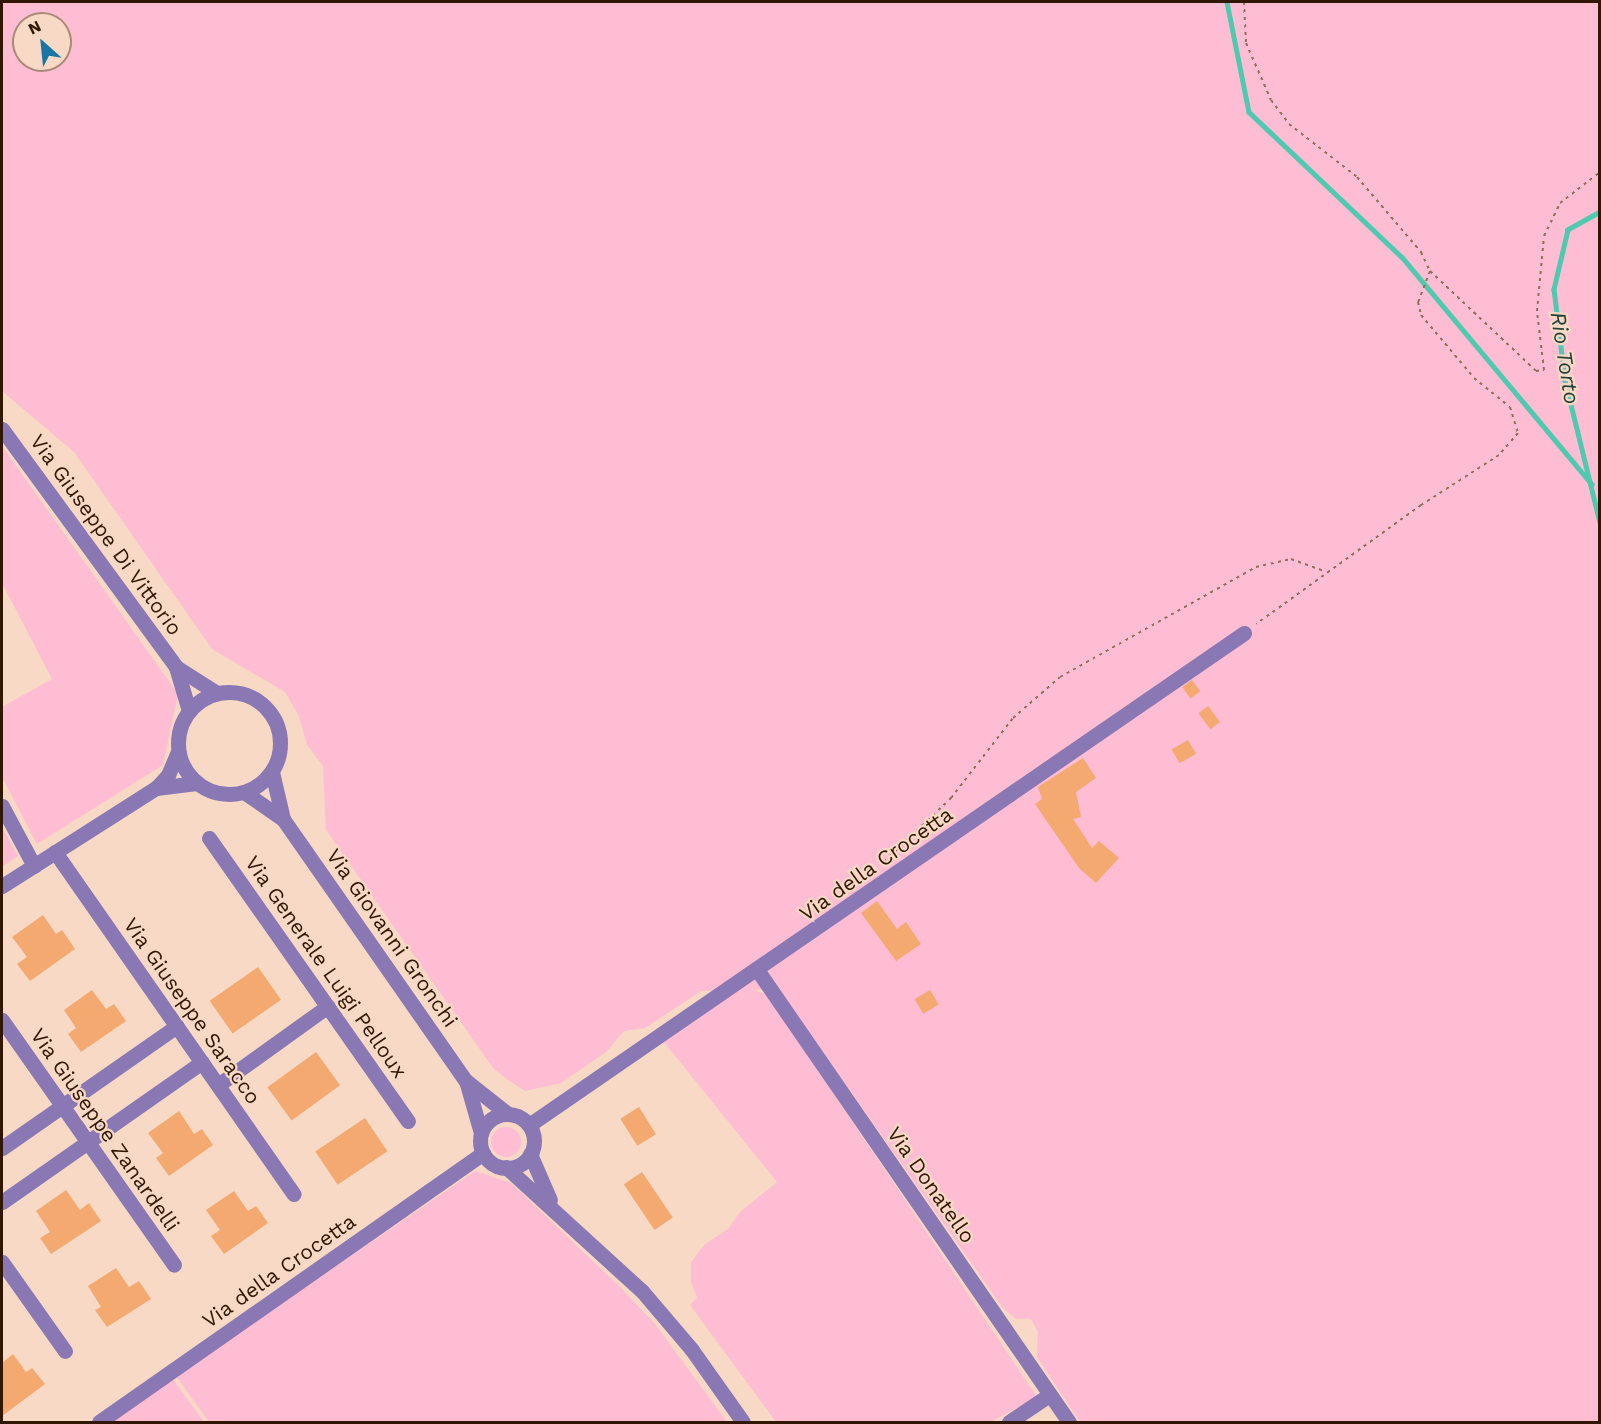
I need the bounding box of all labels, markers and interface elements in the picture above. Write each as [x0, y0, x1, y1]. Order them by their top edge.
north arrow [12, 12, 72, 72]
text: N [25, 16, 44, 38]
water label: Rio Torto [1545, 310, 1585, 406]
street label: Via Giuseppe Di Vittorio [24, 429, 188, 641]
street label: Via della Crocetta [794, 801, 958, 927]
street label: Via Giovanni Gronchi [321, 844, 463, 1032]
street label: Via Generale Luigi Pelloux [239, 851, 413, 1083]
street label: Via Giuseppe Saracco [118, 913, 266, 1109]
street label: Via Giuseppe Zanardelli [25, 1023, 185, 1237]
street label: Via Donatello [881, 1122, 981, 1248]
street label: Via della Crocetta [197, 1208, 361, 1334]

